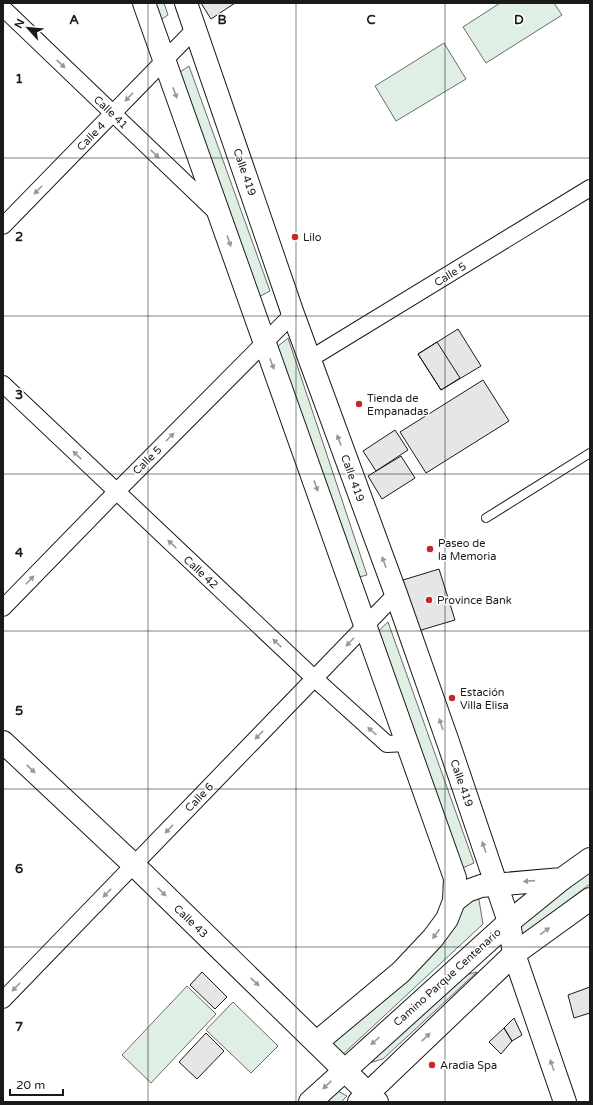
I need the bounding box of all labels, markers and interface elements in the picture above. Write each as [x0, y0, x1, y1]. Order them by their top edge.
north arrow [8, 8, 48, 48]
text: A [69, 12, 79, 28]
text: B [217, 12, 227, 28]
text: C [366, 12, 376, 28]
text: D [514, 12, 524, 28]
text: N [12, 17, 27, 31]
one-way arrow [56, 59, 66, 69]
text: 1 [15, 71, 23, 87]
one-way arrow [173, 87, 179, 99]
one-way arrow [124, 92, 134, 102]
street label: Calle 41 [91, 93, 130, 132]
street label: Calle 4 [74, 119, 108, 154]
street label: Calle 419 [230, 147, 259, 198]
one-way arrow [151, 149, 160, 158]
one-way arrow [33, 185, 43, 195]
text: 2 [15, 229, 23, 245]
place label: Lilo [303, 231, 322, 244]
marker: Lilo [290, 232, 300, 242]
one-way arrow [226, 236, 232, 248]
street label: Calle 5 [432, 260, 469, 289]
one-way arrow [270, 358, 276, 370]
text: 3 [15, 387, 23, 403]
place label: Tienda de Empanadas [367, 392, 428, 418]
marker: Tienda de Empanadas [354, 399, 364, 409]
one-way arrow [165, 432, 174, 442]
one-way arrow [336, 433, 342, 445]
street label: Calle 5 [130, 443, 164, 477]
one-way arrow [72, 450, 82, 460]
street label: Calle 419 [338, 453, 367, 504]
one-way arrow [313, 481, 319, 493]
place label: Paseo de la Memoria [438, 537, 496, 563]
one-way arrow [167, 539, 177, 549]
marker: Paseo de la Memoria [425, 544, 435, 554]
text: 4 [15, 545, 24, 561]
street label: Calle 42 [181, 553, 221, 592]
one-way arrow [381, 555, 387, 567]
one-way arrow [25, 575, 35, 585]
place label: Province Bank [437, 594, 512, 607]
marker: Province Bank [424, 595, 434, 605]
one-way arrow [345, 637, 354, 647]
one-way arrow [272, 639, 281, 648]
place label: Estación Villa Elisa [460, 686, 509, 712]
marker: Estación Villa Elisa [447, 693, 457, 703]
text: 5 [15, 703, 23, 719]
one-way arrow [438, 718, 444, 730]
one-way arrow [367, 726, 378, 735]
one-way arrow [254, 730, 264, 740]
street label: Calle 419 [447, 758, 476, 809]
one-way arrow [27, 764, 36, 773]
street label: Calle 6 [182, 780, 216, 815]
one-way arrow [164, 824, 174, 834]
one-way arrow [480, 840, 486, 852]
text: 6 [15, 861, 23, 877]
one-way arrow [523, 878, 535, 885]
one-way arrow [157, 887, 167, 897]
one-way arrow [102, 888, 111, 898]
street label: Calle 43 [171, 902, 210, 941]
street label: Camino Parque Centenario [391, 925, 504, 1029]
one-way arrow [540, 928, 550, 936]
one-way arrow [431, 929, 440, 940]
one-way arrow [250, 978, 260, 987]
one-way arrow [11, 982, 21, 992]
text: 7 [15, 1019, 23, 1035]
one-way arrow [421, 1032, 431, 1041]
one-way arrow [370, 1037, 381, 1046]
place label: Aradia Spa [440, 1059, 497, 1072]
one-way arrow [549, 1059, 555, 1071]
marker: Aradia Spa [427, 1060, 437, 1070]
scale bar [10, 1071, 63, 1097]
text: 20 m [16, 1078, 45, 1092]
one-way arrow [322, 1081, 332, 1090]

